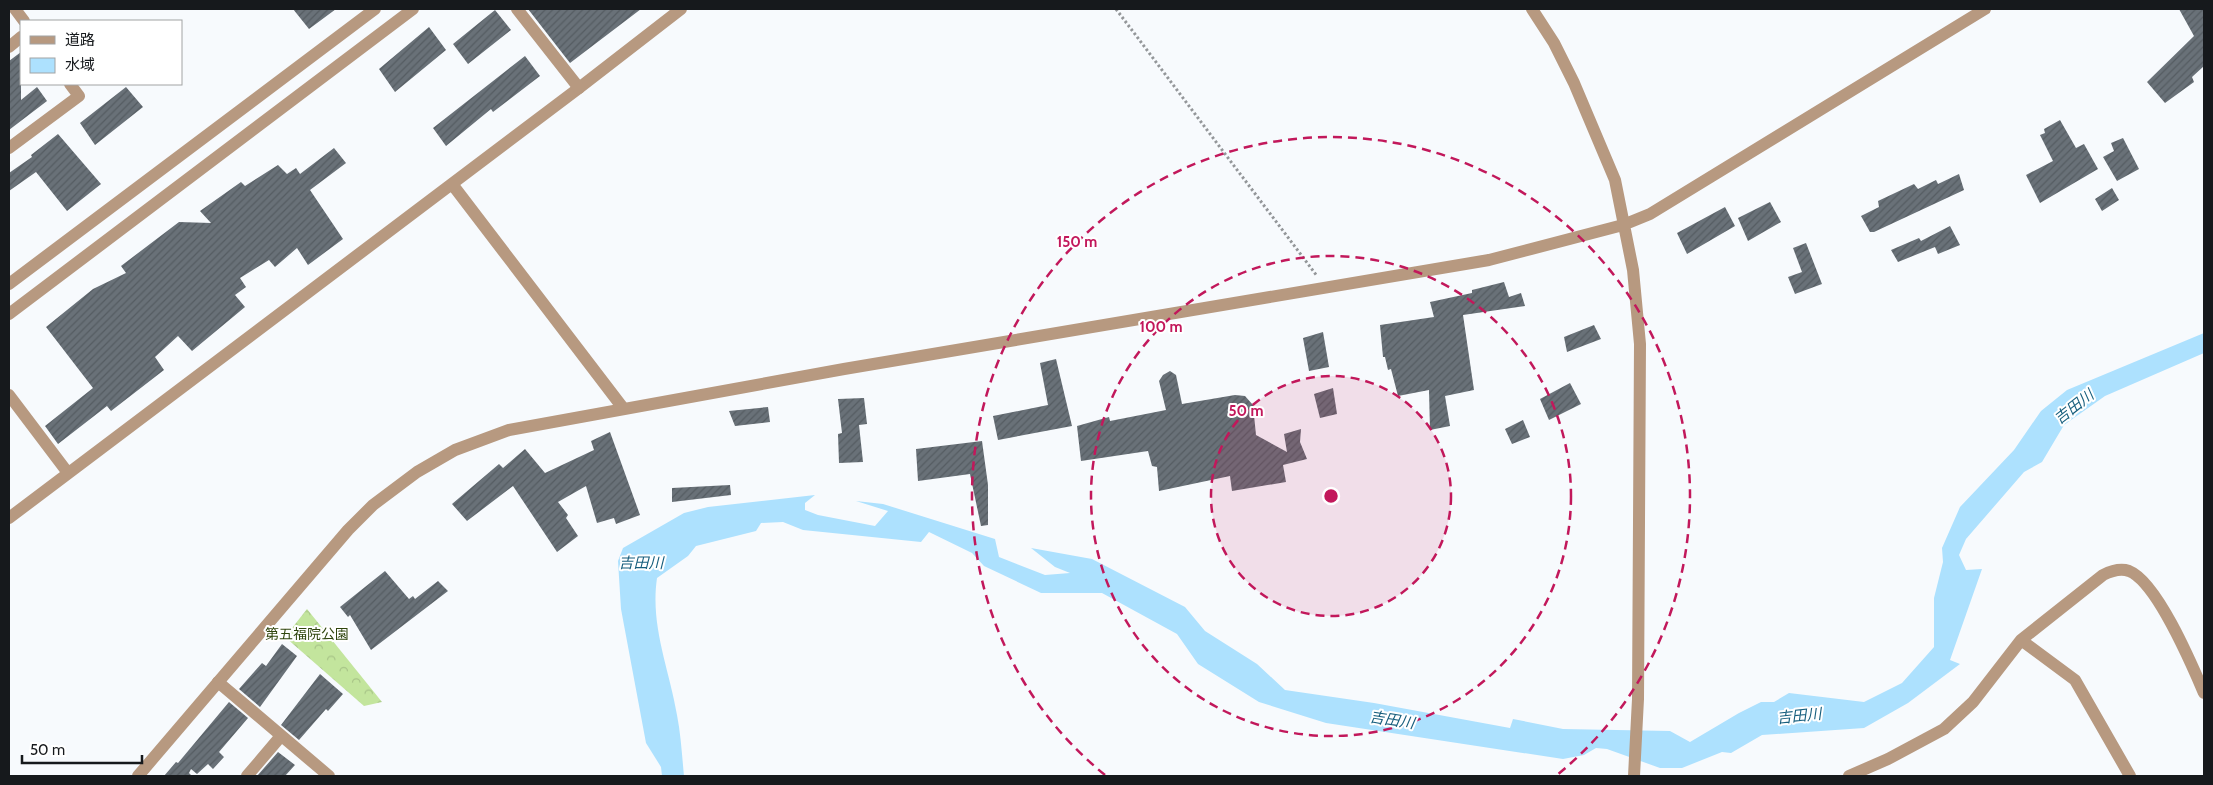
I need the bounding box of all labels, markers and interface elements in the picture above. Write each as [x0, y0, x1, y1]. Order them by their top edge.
legend [20, 20, 182, 85]
text: 道路 [65, 31, 95, 49]
text: 水域 [65, 56, 95, 74]
text: 150 m [1057, 233, 1097, 251]
text: 100 m [1139, 318, 1183, 336]
water label: 吉田川 [2051, 385, 2099, 428]
text: 50 m [1228, 402, 1264, 420]
centre of rings [1322, 487, 1340, 505]
water label: 吉田川 [618, 554, 665, 572]
park label: 第五福院公園 [265, 625, 349, 643]
water label: 吉田川 [1776, 704, 1824, 727]
water label: 吉田川 [1368, 708, 1418, 733]
scale bar [22, 732, 142, 764]
text: 50 m [30, 741, 65, 759]

